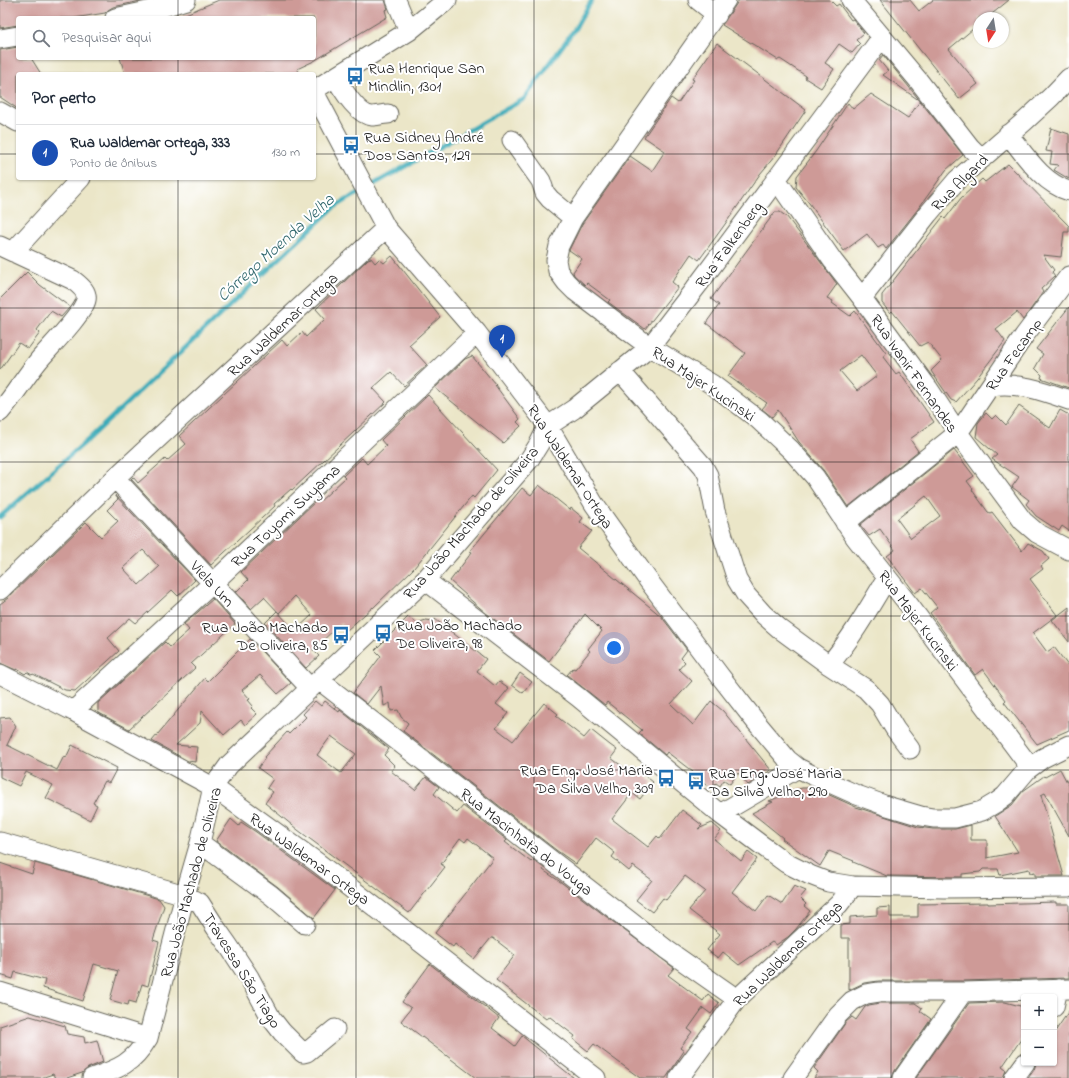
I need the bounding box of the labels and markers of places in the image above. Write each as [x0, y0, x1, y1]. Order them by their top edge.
place label: Rua Henrique San Mindlin, 1301 [368, 57, 485, 99]
bus stop icon: Rua Henrique San Mindlin, 1301 [345, 66, 365, 86]
place label: Rua Sidney André Dos Santos, 129 [363, 126, 484, 168]
bus stop icon: Rua Sidney André Dos Santos, 129 [341, 135, 361, 155]
pin: 1 [489, 325, 515, 358]
place label: Rua João Machado De Oliveira, 98 [395, 614, 522, 656]
place label: Rua João Machado De Oliveira, 85 [202, 616, 328, 658]
bus stop icon: Rua João Machado De Oliveira, 98 [373, 623, 393, 643]
bus stop icon: Rua João Machado De Oliveira, 85 [331, 625, 351, 645]
place label: Rua Eng. José Maria Da Silva Velho, 309 [520, 759, 653, 801]
place label: Rua Eng. José Maria Da Silva Velho, 290 [708, 762, 842, 804]
bus stop icon: Rua Eng. José Maria Da Silva Velho, 309 [656, 768, 676, 788]
bus stop icon: Rua Eng. José Maria Da Silva Velho, 290 [686, 771, 706, 791]

